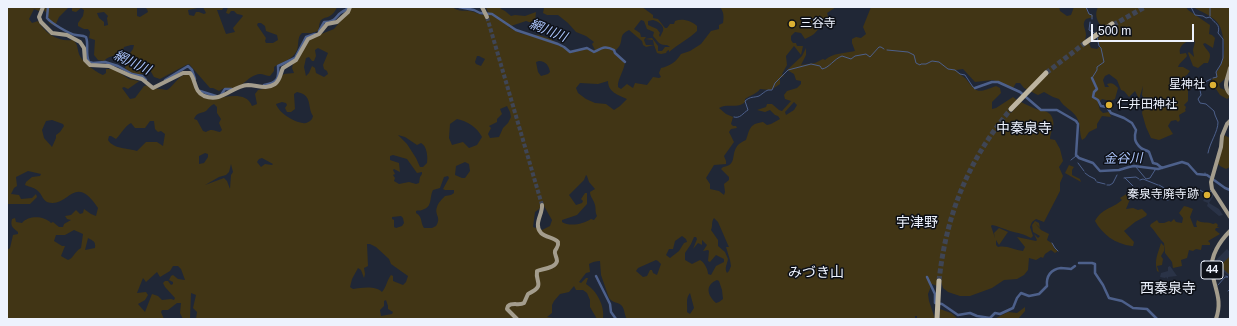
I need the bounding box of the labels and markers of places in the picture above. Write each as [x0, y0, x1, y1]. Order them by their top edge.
place label: 三谷寺 [800, 17, 836, 31]
marker: 三谷寺 [787, 19, 797, 29]
place label: 星神社 [1169, 78, 1205, 92]
marker: 星神社 [1208, 80, 1218, 90]
place label: 仁井田神社 [1117, 98, 1177, 112]
marker: 仁井田神社 [1104, 100, 1114, 110]
place label: 秦泉寺廃寺跡 [1127, 188, 1199, 202]
marker: 秦泉寺廃寺跡 [1202, 190, 1212, 200]

